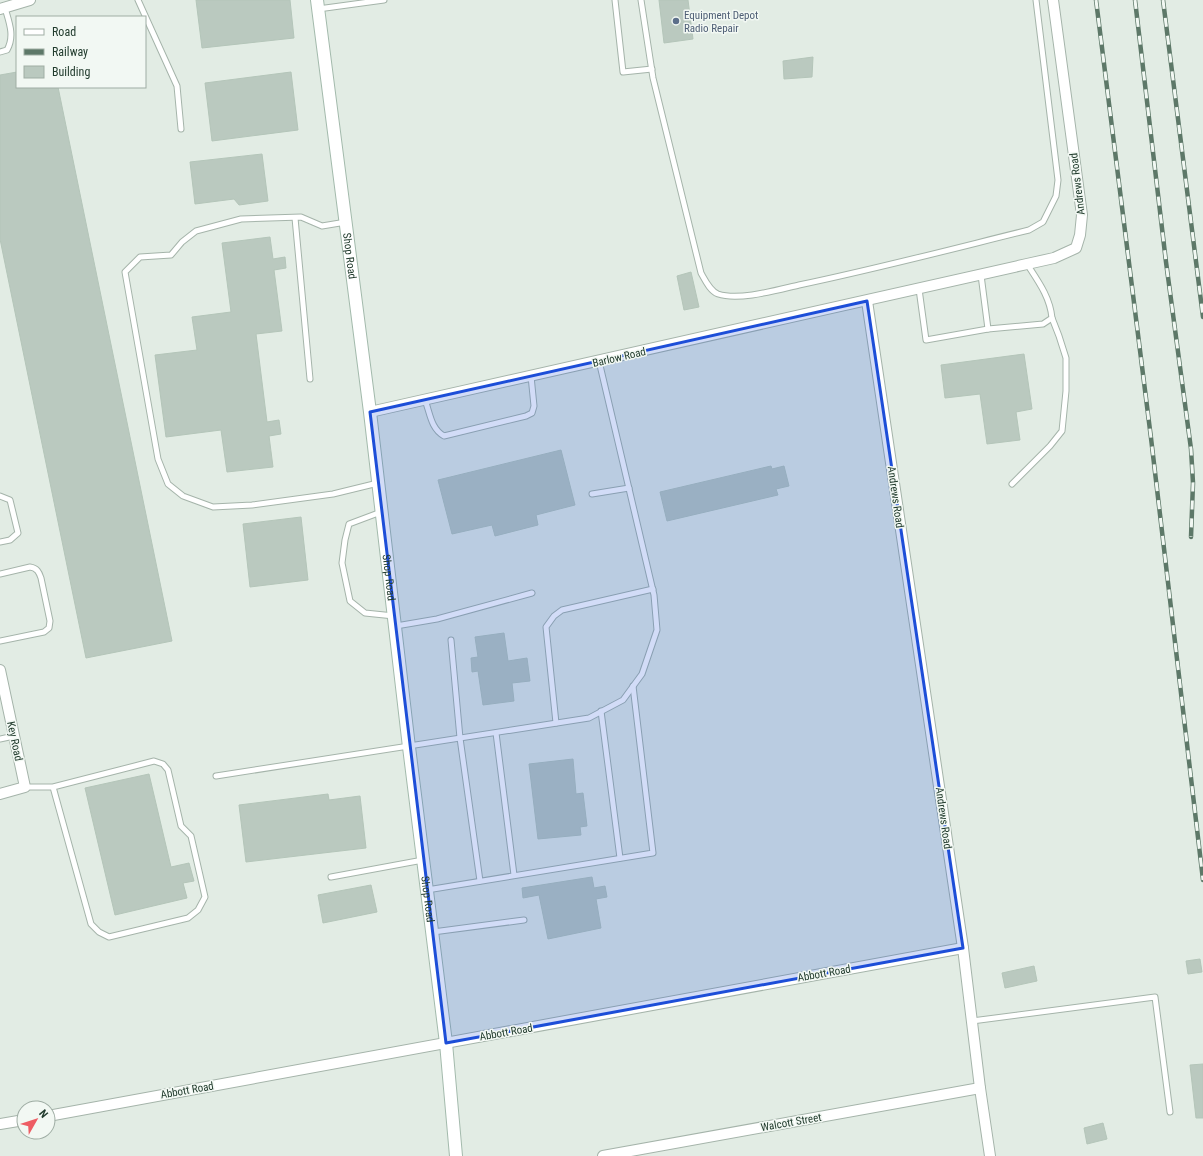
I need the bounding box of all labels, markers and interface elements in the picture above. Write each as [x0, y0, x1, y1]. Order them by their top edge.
place label: Equipment Depot Radio Repair [684, 9, 758, 35]
legend [16, 16, 146, 88]
marker: Equipment Depot Radio Repair [671, 16, 681, 26]
text: Road [52, 25, 76, 39]
text: Railway [52, 45, 88, 59]
text: Building [52, 65, 90, 79]
street label: Andrews Road [1067, 152, 1088, 216]
street label: Shop Road [340, 232, 359, 280]
street label: Barlow Road [591, 345, 647, 370]
street label: Andrews Road [885, 465, 906, 529]
street label: Shop Road [380, 554, 398, 601]
street label: Key Road [4, 720, 25, 762]
street label: Andrews Road [933, 786, 954, 850]
street label: Shop Road [418, 875, 437, 923]
street label: Abbott Road [796, 962, 852, 985]
street label: Abbott Road [478, 1021, 534, 1044]
street label: Abbott Road [159, 1079, 215, 1102]
north arrow [16, 1100, 56, 1140]
text: N [36, 1107, 51, 1121]
street label: Walcott Street [760, 1111, 822, 1134]

